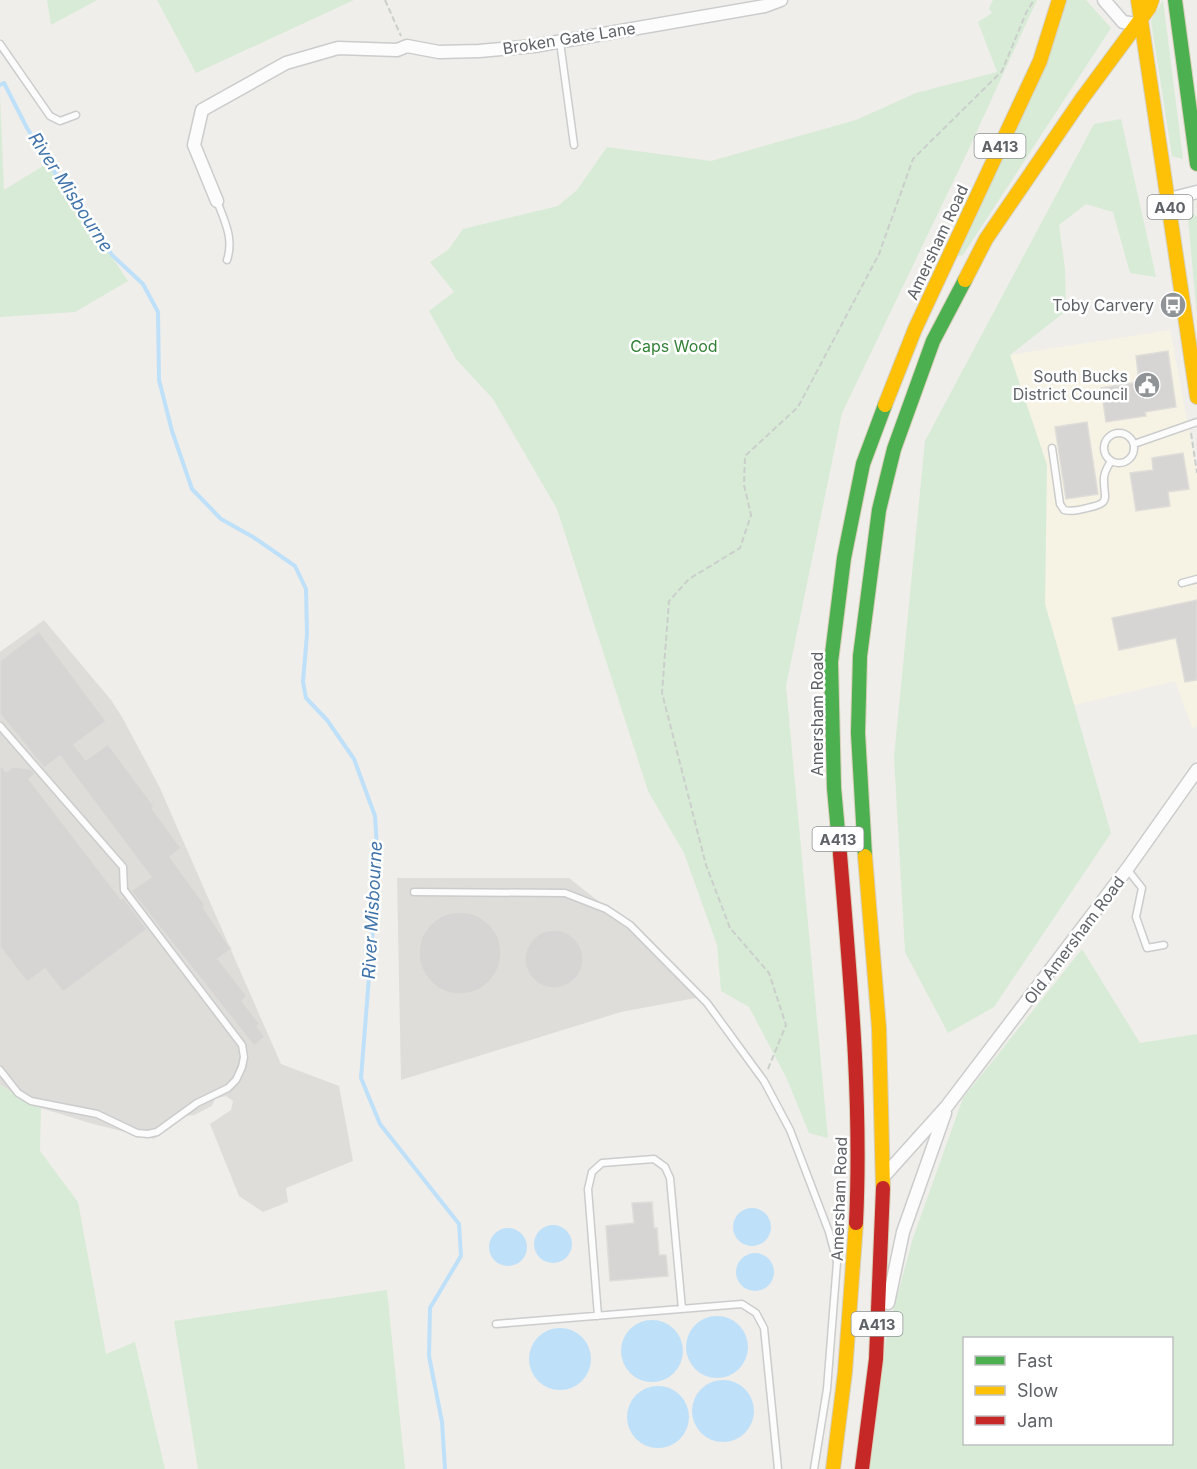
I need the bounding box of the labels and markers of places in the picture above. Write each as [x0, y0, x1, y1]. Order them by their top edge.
bus stop icon: Toby Carvery [1158, 290, 1188, 320]
place label: Toby Carvery [1052, 295, 1154, 315]
place label: South Bucks District Council [1013, 366, 1128, 404]
public building icon: South Bucks District Council [1132, 370, 1162, 400]

